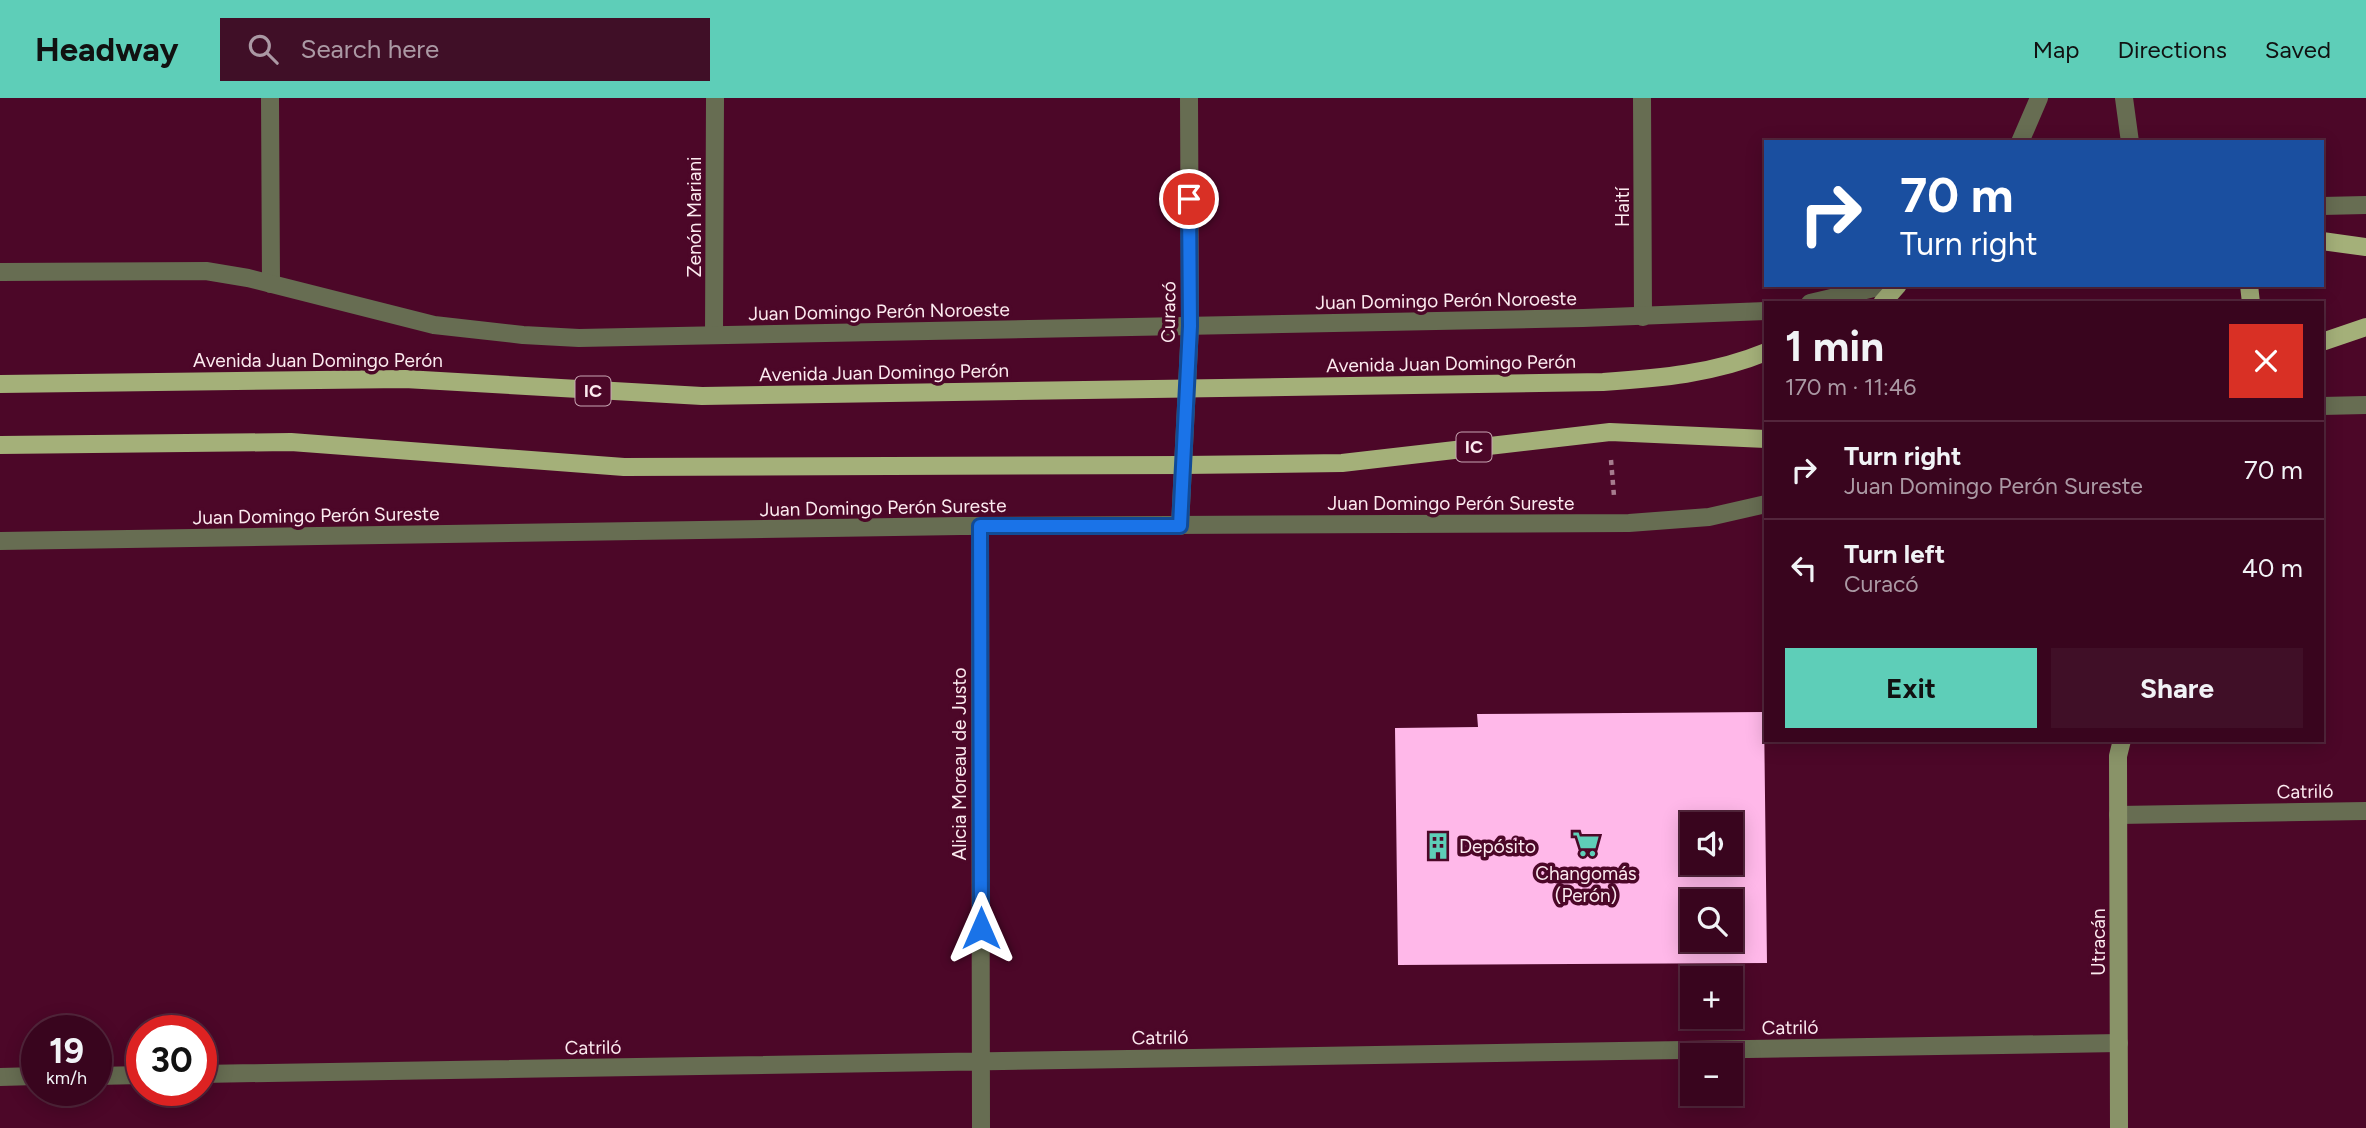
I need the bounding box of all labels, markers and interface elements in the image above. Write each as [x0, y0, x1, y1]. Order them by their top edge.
search box [220, 18, 710, 81]
text: Headway [35, 30, 178, 69]
icon: search [244, 30, 282, 68]
text: Search here [300, 33, 439, 65]
text: Map [2033, 35, 2079, 64]
text: Directions [2117, 35, 2227, 64]
text: Saved [2265, 35, 2331, 64]
street label: Zenón Mariani [683, 157, 706, 277]
text: 70 m [1900, 165, 2013, 224]
icon: right [1785, 168, 1876, 259]
pin [1159, 169, 1219, 229]
icon: arrive [1170, 180, 1208, 218]
street label: Haití [1611, 185, 1634, 227]
text: Turn right [1900, 225, 2038, 263]
street label: Curacó [1156, 281, 1181, 343]
street label: Juan Domingo Perón Noroeste [1315, 287, 1577, 314]
street label: Juan Domingo Perón Noroeste [748, 298, 1010, 325]
text: 1 min [1785, 321, 1884, 372]
button: close [2229, 324, 2303, 398]
street label: Avenida Juan Domingo Perón [193, 349, 443, 372]
street label: Avenida Juan Domingo Perón [1326, 350, 1576, 377]
street label: Avenida Juan Domingo Perón [759, 359, 1009, 386]
text: 170 m · 11:46 [1785, 373, 1916, 401]
road number: IC [576, 376, 610, 405]
road number: IC [1456, 432, 1492, 461]
text: Turn right [1844, 440, 1961, 472]
icon: right [1785, 451, 1823, 489]
text: 70 m [2244, 454, 2303, 486]
text: Juan Domingo Perón Sureste [1844, 472, 2143, 500]
street label: Juan Domingo Perón Sureste [1328, 492, 1574, 515]
street label: Juan Domingo Perón Sureste [759, 494, 1007, 521]
street label: Juan Domingo Perón Sureste [192, 502, 440, 529]
text: Turn left [1844, 538, 1945, 570]
icon: left [1785, 549, 1823, 587]
text: 40 m [2242, 552, 2303, 584]
text: Curacó [1844, 570, 1919, 598]
button: Exit [1785, 648, 2037, 728]
button: Share [2051, 648, 2303, 728]
street label: Alicia Moreau de Justo [948, 668, 971, 861]
street label: Catriló [2277, 780, 2334, 803]
map controls [1680, 812, 1743, 1106]
button: sound [1680, 812, 1743, 875]
supermarket icon: Changomás (Perón) [1571, 829, 1601, 859]
building icon: Depósito [1423, 831, 1453, 861]
place label: Depósito [1459, 835, 1536, 858]
place label: Changomás (Perón) [1535, 862, 1637, 907]
button: search [1680, 889, 1743, 952]
position arrow [944, 891, 1018, 965]
street label: Utracán [2087, 908, 2110, 976]
button: + [1680, 966, 1743, 1029]
speed limit sign: 30 [126, 1015, 217, 1106]
street label: Catriló [1762, 1016, 1819, 1039]
street label: Catriló [1132, 1026, 1189, 1049]
text: 19 [49, 1030, 84, 1072]
street label: Catriló [565, 1036, 622, 1059]
button: − [1680, 1043, 1743, 1106]
text: km/h [46, 1067, 87, 1089]

